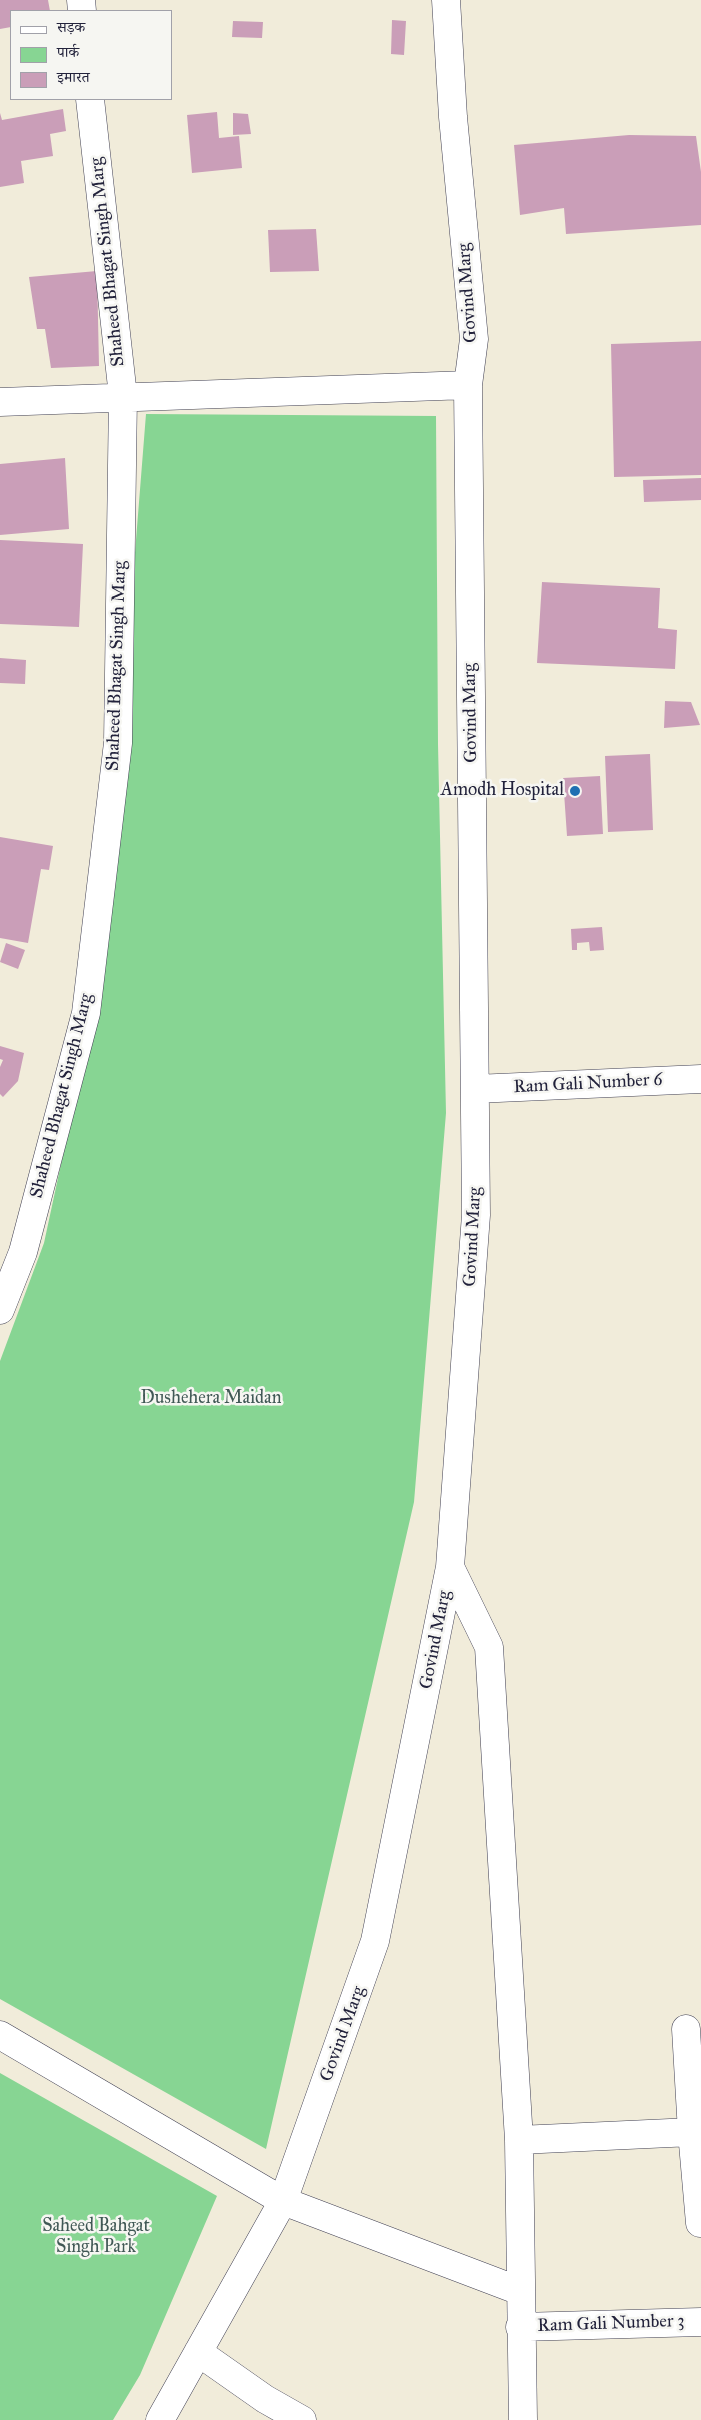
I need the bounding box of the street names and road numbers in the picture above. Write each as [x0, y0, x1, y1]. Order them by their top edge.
street label: Shaheed Bhagat Singh Marg [86, 156, 130, 368]
street label: Govind Marg [454, 242, 482, 344]
street label: Shaheed Bhagat Singh Marg [103, 561, 131, 771]
street label: Govind Marg [459, 663, 483, 763]
street label: Shaheed Bhagat Singh Marg [26, 991, 98, 1201]
street label: Ram Gali Number 6 [513, 1069, 663, 1099]
street label: Govind Marg [460, 1187, 486, 1287]
street label: Govind Marg [416, 1589, 456, 1691]
street label: Govind Marg [316, 1983, 370, 2085]
street label: Ram Gali Number 3 [537, 2311, 685, 2337]

